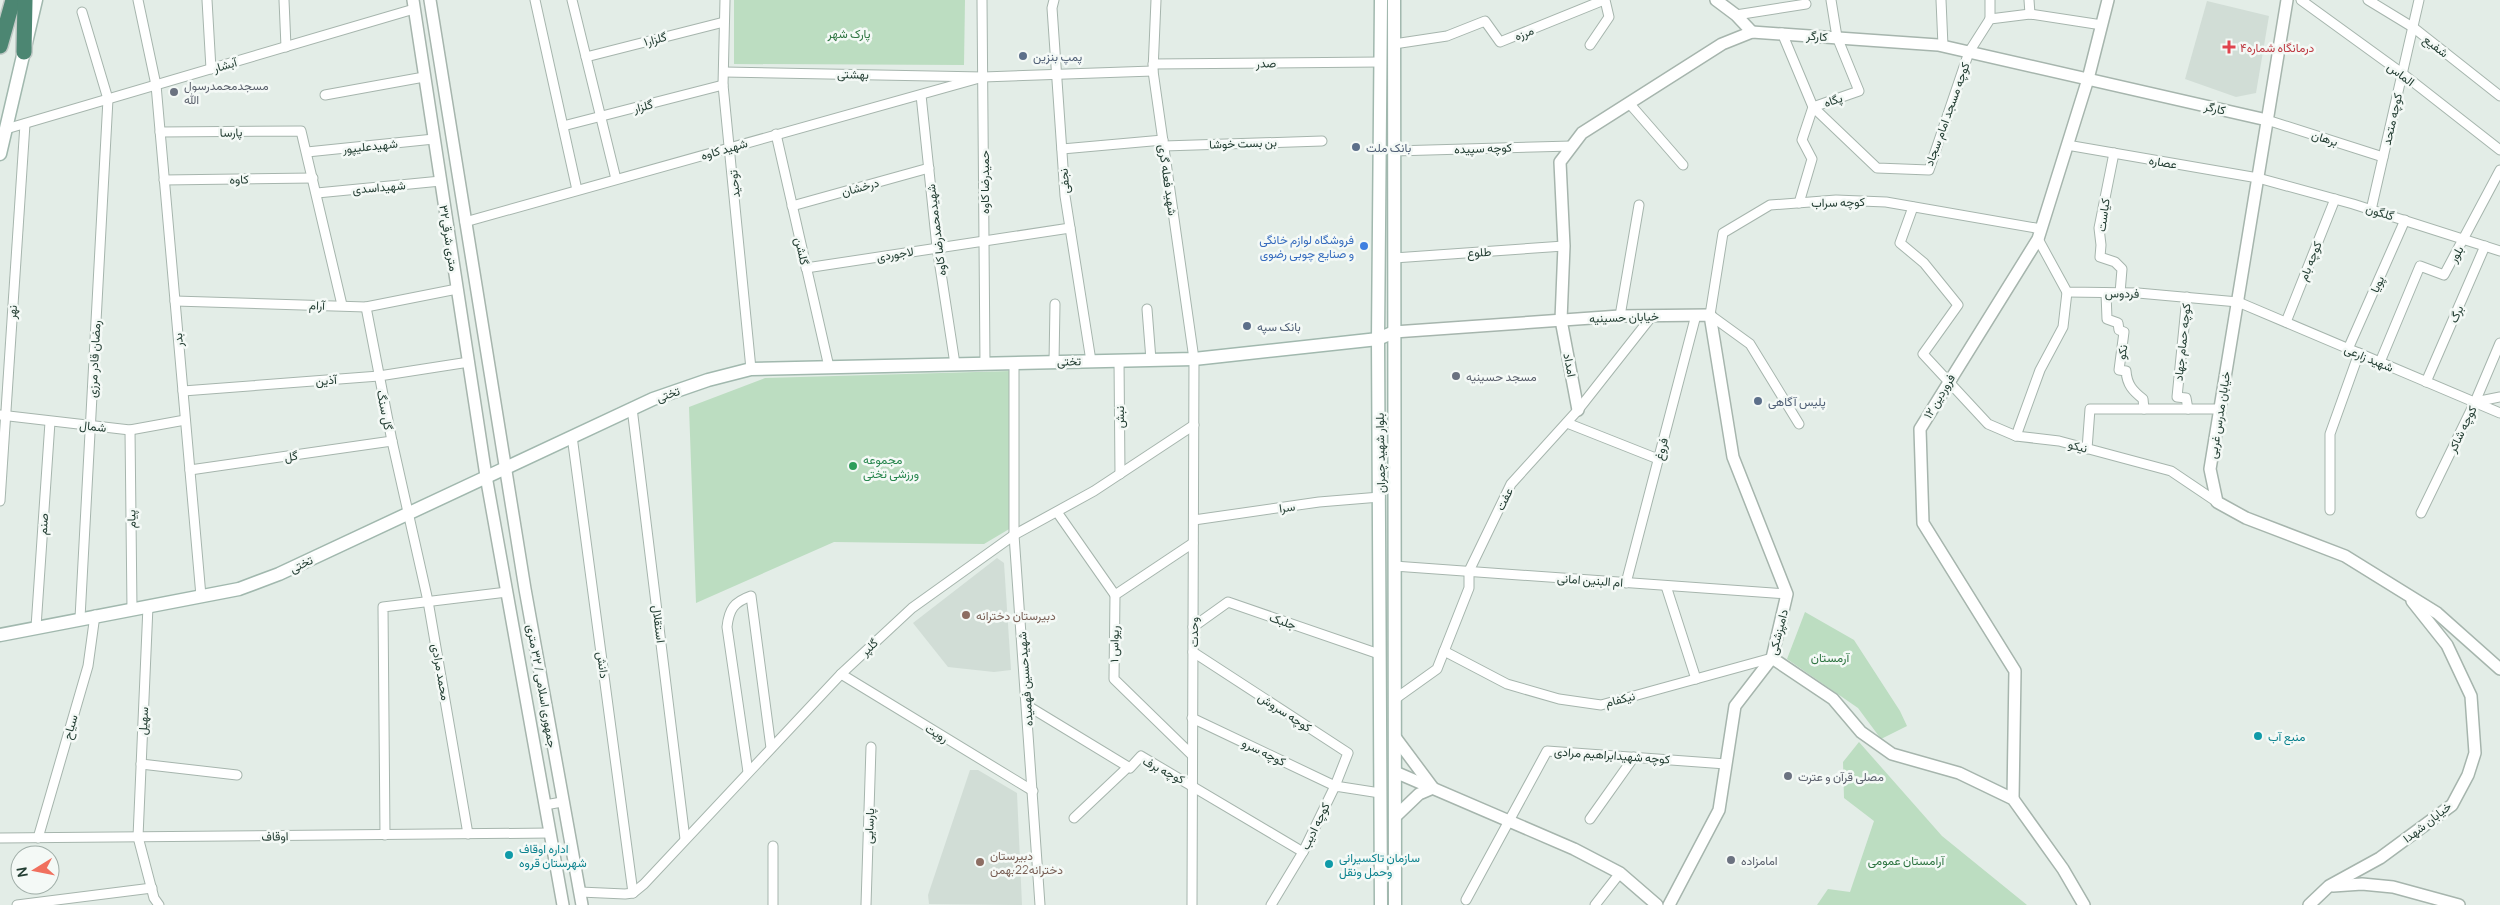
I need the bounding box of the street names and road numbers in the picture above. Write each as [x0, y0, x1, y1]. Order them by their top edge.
street label: مرزه [1512, 21, 1536, 45]
street label: کارگر [1805, 27, 1828, 45]
street label: گلزار۱ [642, 28, 668, 50]
street label: شفیع [2419, 31, 2452, 62]
street label: آبشار [210, 53, 240, 77]
street label: صدر [1255, 54, 1276, 72]
street label: الماس [2384, 58, 2418, 90]
street label: کوچه مسجد امام سجاد [1920, 60, 1974, 168]
street label: بهشتی [837, 65, 869, 83]
street label: پگاه [1822, 89, 1845, 111]
street label: کوچه متحد [2378, 91, 2406, 147]
street label: گلزار [630, 95, 655, 117]
street label: کارگر [2202, 97, 2227, 119]
street label: پارسا [220, 123, 243, 141]
street label: برهان [2310, 126, 2340, 150]
street label: بن بست خوشا [1209, 133, 1277, 153]
street label: شهید کاوه [699, 134, 749, 164]
street label: شهیدعلیپور [341, 135, 398, 157]
street label: کوچه سپیده [1454, 138, 1512, 158]
street label: شهید فعله گری [1155, 143, 1181, 217]
street label: حمیدرضا کاوه [976, 150, 993, 214]
street label: عصاره [2147, 151, 2179, 173]
street label: نجفی [1054, 168, 1074, 194]
street label: توحید [724, 169, 744, 199]
street label: کاوه [229, 170, 249, 188]
street label: درخشان [839, 174, 881, 200]
street label: شهیداسدی [352, 176, 406, 198]
street label: شهیدمحمدرضا کاوه [922, 183, 950, 277]
street label: کوچه سراب [1811, 193, 1865, 211]
street label: کیاست [2092, 197, 2114, 233]
street label: گلگون [2364, 200, 2396, 224]
street label: متری شرقی۳۲ [435, 204, 463, 272]
street label: گلشن [791, 235, 813, 267]
street label: کوچه بام [2294, 239, 2326, 283]
street label: لاجوردی [875, 243, 915, 265]
street label: طلوع [1466, 243, 1492, 262]
street label: بلور [2444, 243, 2468, 266]
street label: پویا [2366, 273, 2388, 295]
street label: فردوس [2105, 284, 2139, 302]
street label: آرام [309, 296, 326, 314]
street label: کوچه حمام جهاد [2169, 302, 2195, 382]
street label: برگ [2445, 303, 2467, 325]
street label: نهر [3, 304, 21, 321]
street label: خیابان حسینیه [1589, 307, 1659, 327]
street label: رمضان قادر مرزی [83, 320, 105, 398]
street label: بدر [169, 332, 187, 349]
street label: شهید زارعی [2342, 340, 2396, 376]
street label: نکو [2112, 343, 2132, 361]
street label: تختی [1057, 352, 1081, 370]
street label: امداد [1559, 352, 1581, 378]
street label: خیابان مدرس غربی [2204, 370, 2234, 460]
street label: آذین [315, 371, 338, 389]
street label: ۱۲ فروردین [1919, 371, 1959, 421]
street label: تختی [654, 382, 682, 406]
street label: گل سنگ [373, 388, 397, 432]
street label: کوچه شاکر [2443, 403, 2481, 456]
street label: نبش [1111, 406, 1128, 428]
street label: بلوار شهید چمران [1371, 413, 1389, 493]
street label: شمال [79, 416, 107, 436]
street label: نیکو [2067, 435, 2089, 457]
street label: فروغ [1650, 436, 1673, 462]
street label: گل [283, 447, 299, 465]
street label: عفت [1491, 485, 1517, 513]
street label: سرا [1278, 497, 1296, 517]
street label: پیام [122, 509, 140, 529]
street label: صنم [34, 513, 52, 535]
street label: تختی [287, 551, 316, 577]
street label: ام البنین امانی [1556, 569, 1624, 591]
street label: استقلال [648, 604, 670, 644]
street label: دامپزشکی [1764, 607, 1792, 657]
street label: جلبک [1267, 609, 1299, 633]
street label: وحدت [1185, 617, 1202, 647]
street label: جمهوری اسلامی / ۳۲ متری [523, 623, 561, 749]
street label: ریواس ۱ [1105, 626, 1123, 662]
street label: شهیدحسین فهمیده [1013, 631, 1037, 727]
street label: گلپر [856, 634, 882, 660]
street label: محمد مرادی [428, 642, 454, 702]
street label: دانش [593, 651, 613, 680]
street label: نیکفام [1603, 687, 1637, 711]
street label: کوچه سروش [1255, 688, 1315, 736]
street label: سهیل [134, 706, 152, 736]
street label: سیاح [58, 713, 83, 742]
street label: رویت [922, 719, 952, 747]
street label: کوچه سرو [1239, 734, 1289, 770]
street label: کوچه شهیدابراهیم مرادی [1553, 742, 1671, 768]
street label: کوچه برف [1140, 752, 1188, 788]
street label: خیابان شهدا [2399, 798, 2455, 846]
street label: کوچه ادیب [1296, 799, 1334, 853]
street label: پارسایی [860, 808, 878, 844]
street label: اوقاف [261, 827, 289, 845]

